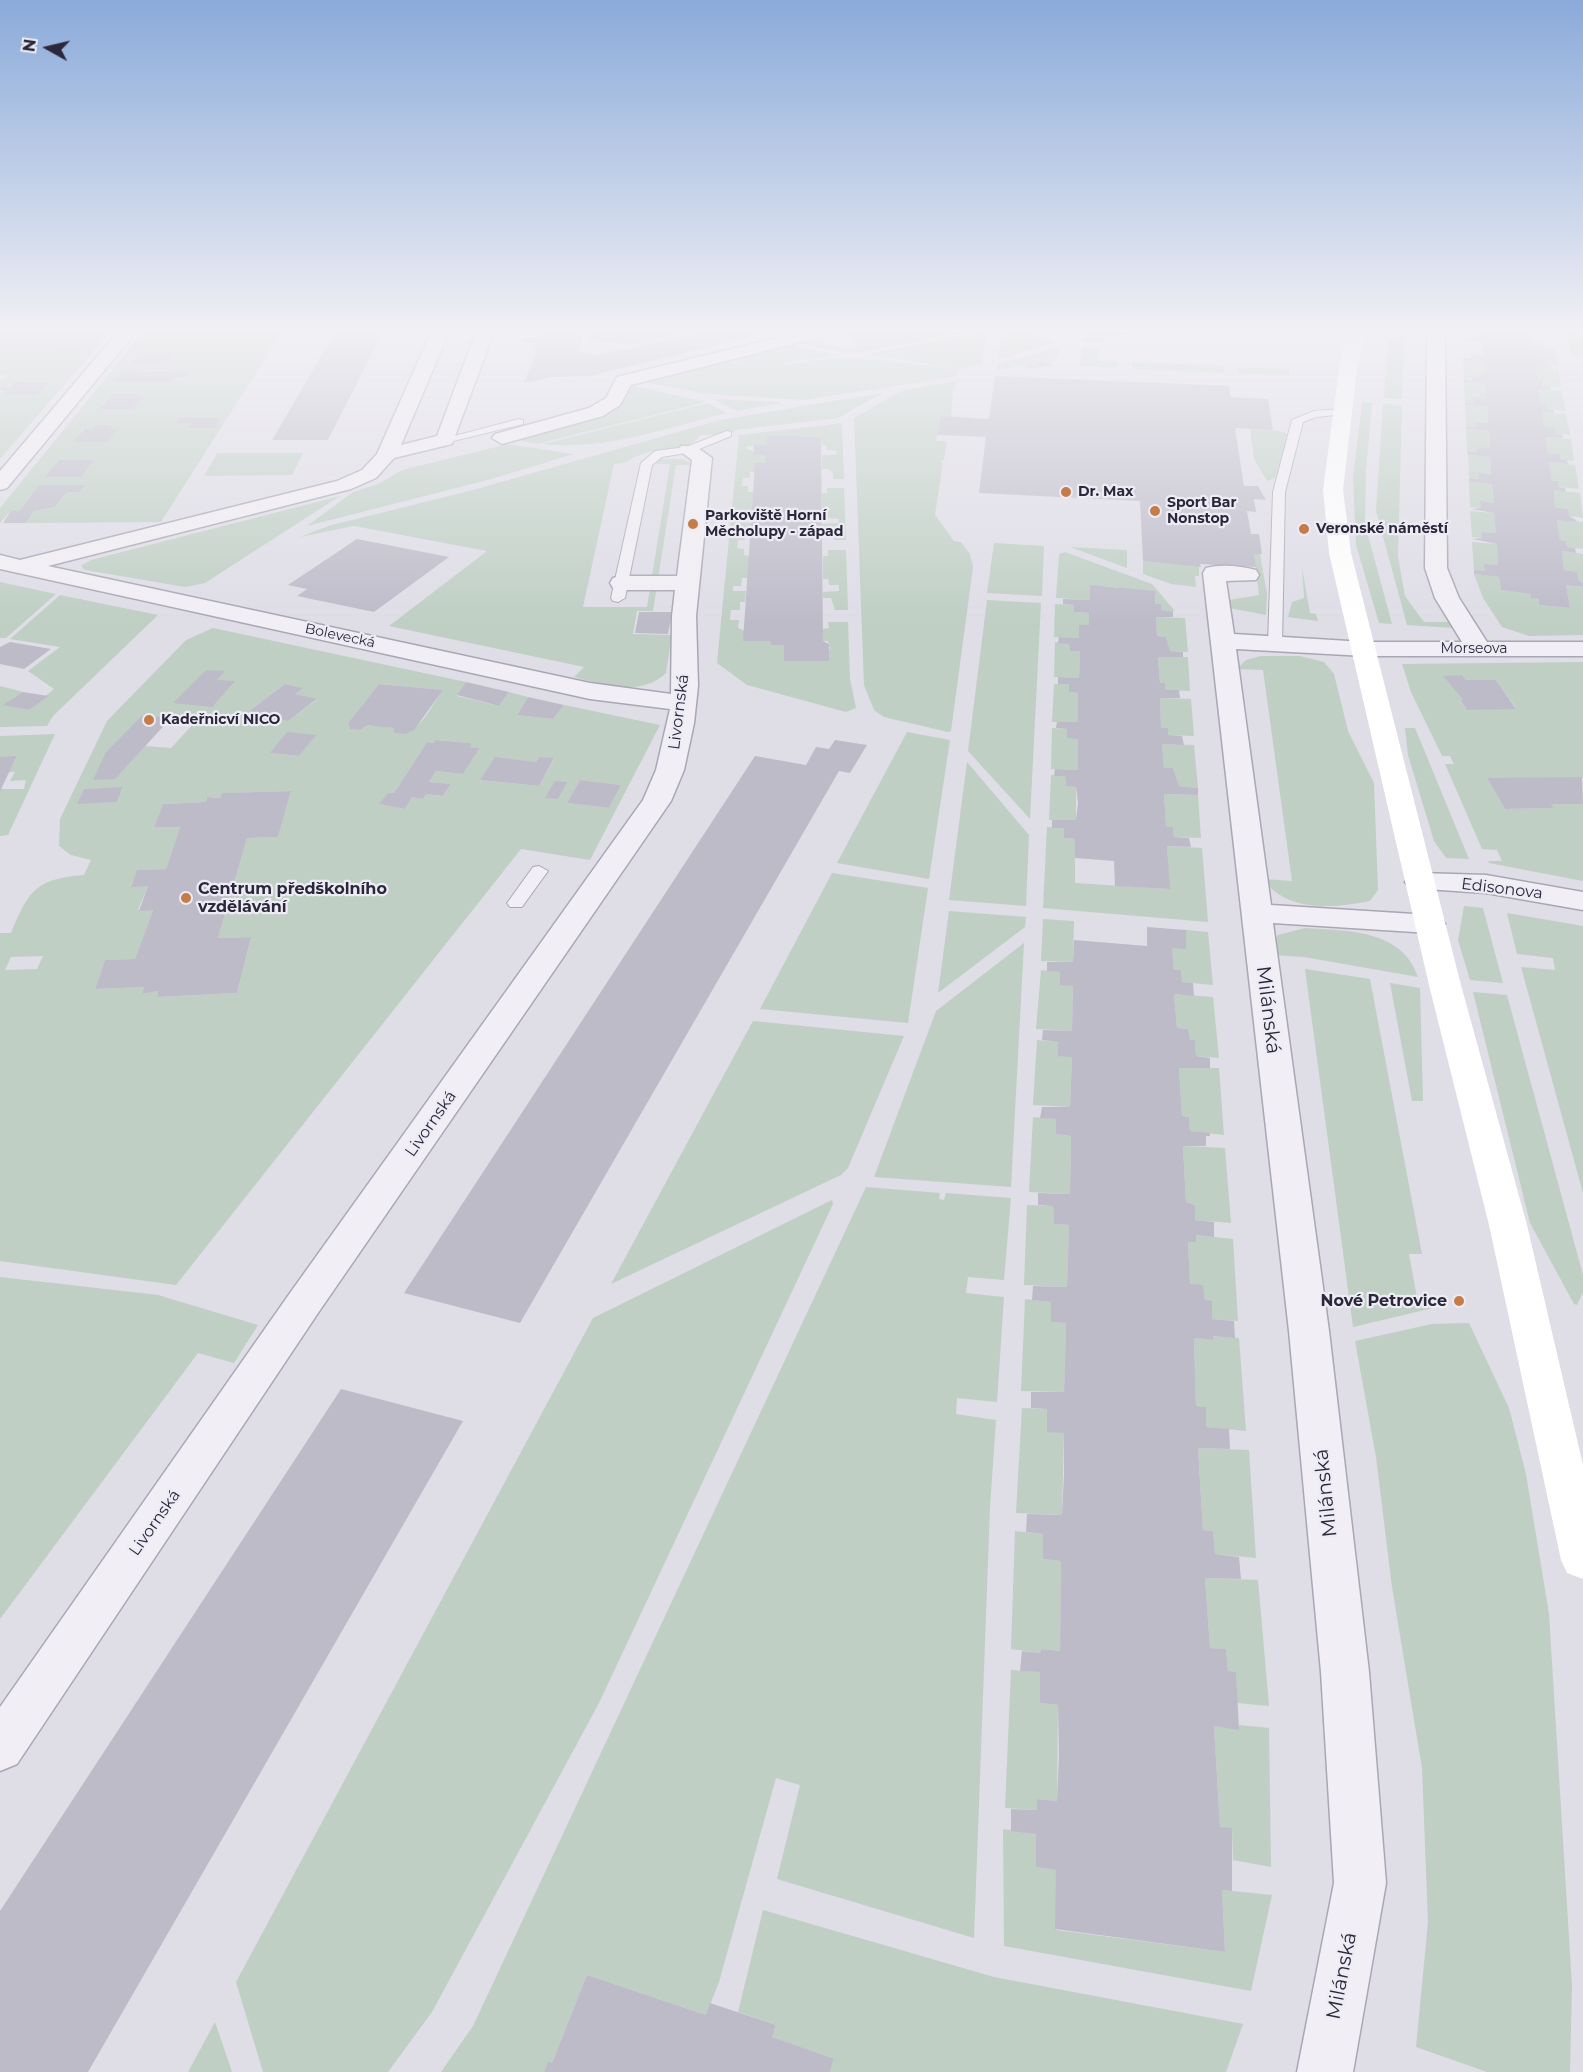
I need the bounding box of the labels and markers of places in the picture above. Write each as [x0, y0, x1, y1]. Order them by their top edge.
place label: Dr. Max [1078, 484, 1133, 500]
marker: Dr. Max [1059, 485, 1073, 499]
place label: Sport Bar Nonstop [1167, 495, 1236, 528]
marker: Sport Bar Nonstop [1148, 504, 1162, 518]
place label: Parkoviště Horní Měcholupy - západ [705, 508, 843, 540]
marker: Parkoviště Horní Měcholupy - západ [686, 517, 700, 531]
place label: Veronské náměstí [1316, 521, 1448, 537]
marker: Veronské náměstí [1297, 522, 1311, 536]
place label: Kadeřnicví NICO [161, 712, 280, 728]
marker: Kadeřnicví NICO [142, 713, 156, 727]
place label: Centrum předškolního vzdělávání [198, 879, 387, 917]
marker: Centrum předškolního vzdělávání [179, 891, 193, 905]
place label: Nové Petrovice [1320, 1291, 1447, 1311]
marker: Nové Petrovice [1452, 1294, 1466, 1308]

